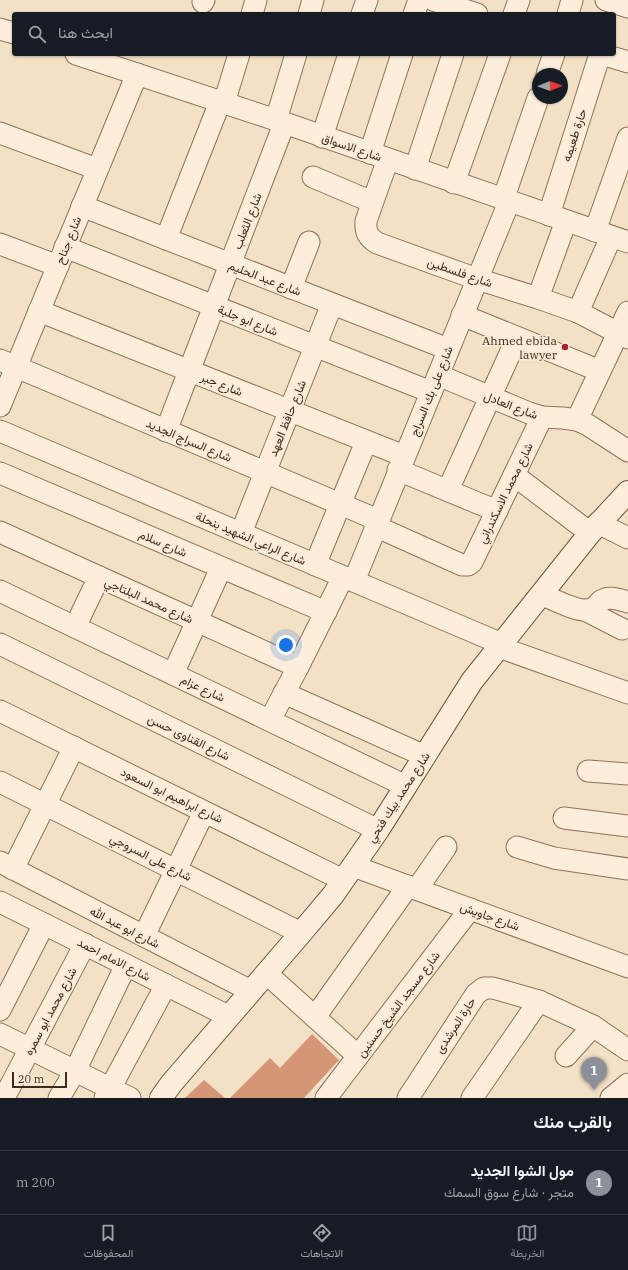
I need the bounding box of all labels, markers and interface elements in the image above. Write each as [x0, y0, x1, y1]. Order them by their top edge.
search box [12, 12, 616, 56]
icon: search [26, 23, 48, 45]
text: ابحث هنا [58, 23, 113, 42]
north arrow [532, 68, 568, 104]
street label: حارة طعيمه [558, 107, 591, 164]
street label: شارع الاسواق [319, 130, 384, 166]
street label: شارع الثعلب [229, 191, 266, 252]
street label: شارع جناح [52, 214, 86, 267]
street label: شارع فلسطين [425, 254, 495, 292]
street label: شارع عبد الحليم [226, 257, 303, 301]
street label: شارع ابو جلبة [215, 301, 280, 341]
place label: Ahmed ebida lawyer [482, 333, 558, 362]
marker: Ahmed ebida lawyer [560, 342, 570, 352]
street label: شارع على بك السراج [406, 344, 458, 439]
street label: شارع جبر [197, 368, 245, 401]
street label: شارع حافظ العهد [265, 378, 311, 459]
street label: شارع العادل [481, 388, 540, 424]
street label: شارع السراج الجديد [143, 415, 234, 467]
street label: شارع محمد الاسكندراني [474, 440, 539, 547]
street label: شارع الراعي الشهيد بنحلة [192, 508, 308, 571]
street label: شارع سلام [136, 526, 189, 562]
street label: شارع محمد البلتاجي [101, 574, 196, 629]
your location [276, 635, 296, 655]
street label: شارع عزام [178, 671, 227, 707]
street label: شارع القناوى حسن [145, 711, 233, 765]
street label: شارع محمد بيك فتحي [363, 749, 435, 847]
street label: شارع ابراهيم ابو السعود [118, 764, 225, 828]
street label: شارع على السروجي [106, 830, 194, 887]
street label: شارع جاويش [458, 898, 522, 936]
street label: شارع ابو عبد الله [87, 903, 162, 953]
street label: شارع الامام احمد [74, 934, 153, 986]
street label: شارع مسجد الشيخ حسنين [353, 948, 444, 1061]
street label: شارع محمد ابو سمره [20, 964, 81, 1059]
street label: حارة المرشدى [431, 994, 480, 1056]
pin: 1 [581, 1057, 607, 1090]
scale bar [12, 1070, 67, 1089]
text: 20 m [18, 1072, 44, 1086]
text: بالقرب منك [533, 1111, 612, 1133]
text: مول الشوا الجديد [471, 1161, 574, 1180]
text: 200 m [16, 1174, 55, 1191]
text: 1 [595, 1174, 603, 1191]
text: متجر · شارع سوق السمك [444, 1184, 574, 1201]
tab: المحفوظات [84, 1222, 133, 1263]
tab: الاتجاهات [300, 1222, 343, 1263]
tab: الخريطة [510, 1222, 544, 1263]

